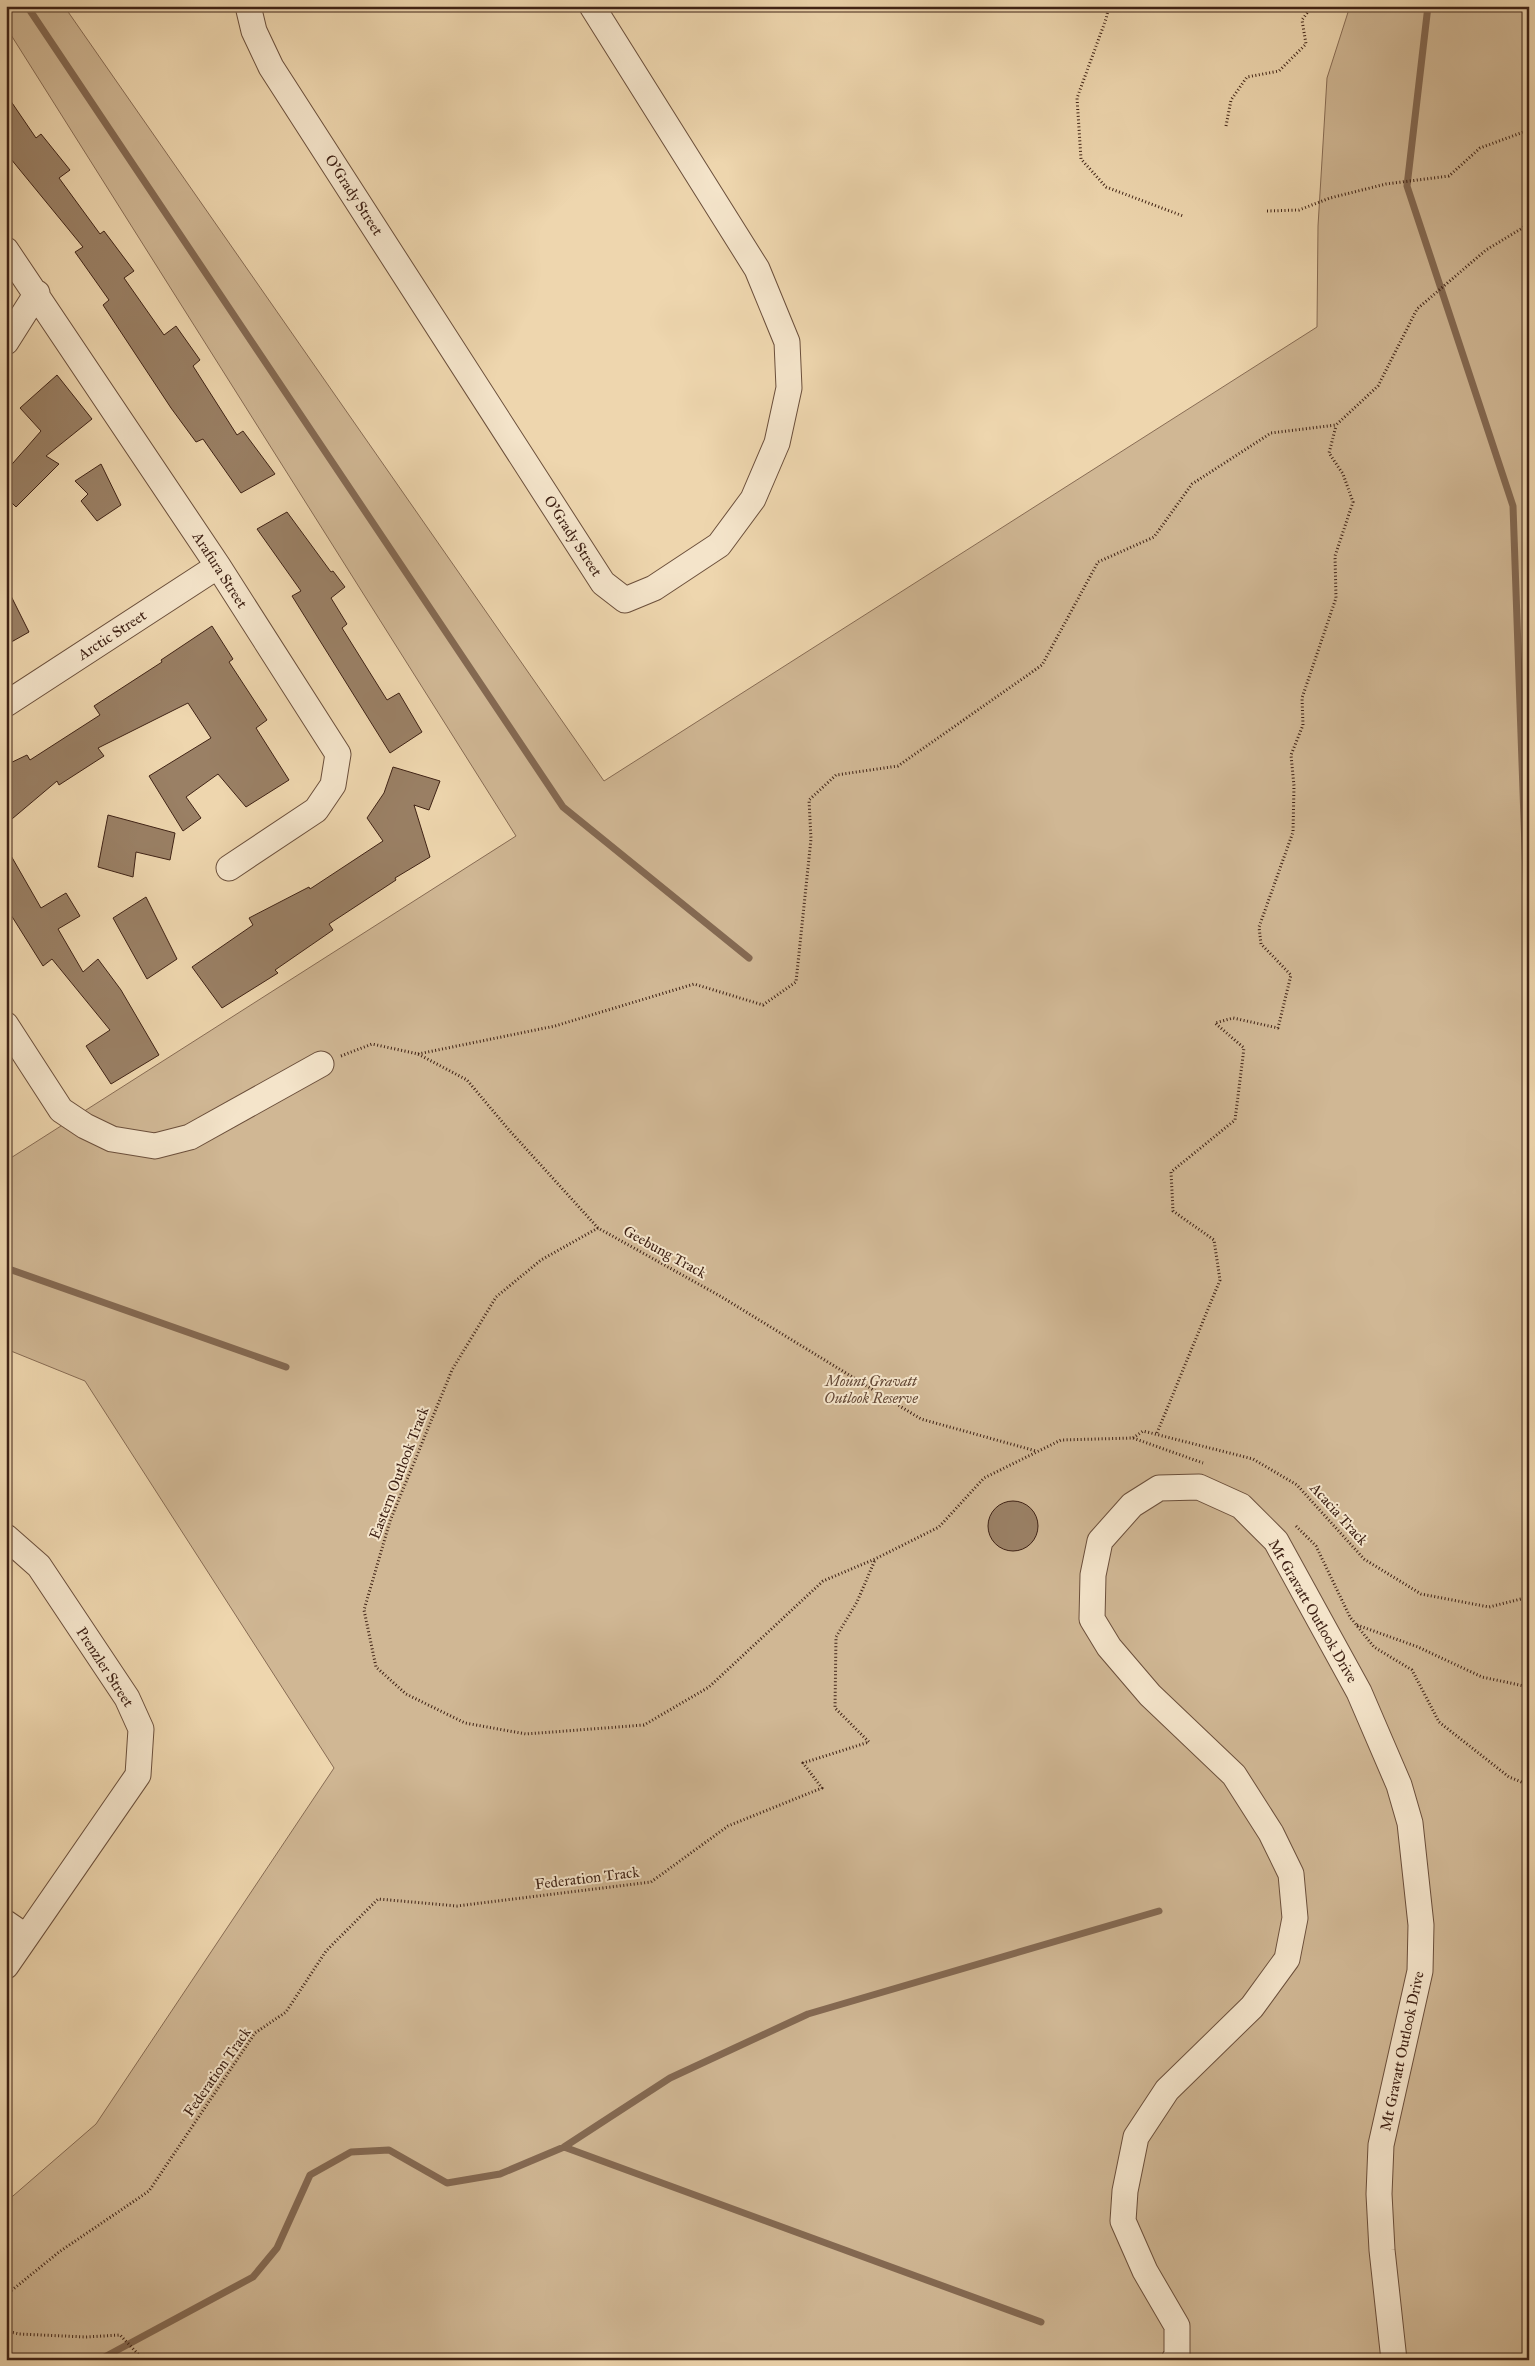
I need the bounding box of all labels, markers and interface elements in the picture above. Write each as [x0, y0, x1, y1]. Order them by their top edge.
street label: O'Grady Street [321, 151, 387, 239]
street label: O'Grady Street [540, 492, 606, 580]
street label: Arafura Street [188, 528, 252, 612]
street label: Arctic Street [73, 606, 150, 664]
street label: Geebung Track [620, 1222, 710, 1282]
park label: Mount Gravatt Outlook Reserve [823, 1372, 918, 1407]
street label: Eastern Outlook Track [365, 1404, 433, 1542]
street label: Acacia Track [1306, 1478, 1372, 1549]
street label: Mt Gravatt Outlook Drive [1264, 1536, 1362, 1686]
street label: Prenzler Street [72, 1624, 138, 1711]
street label: Federation Track [534, 1863, 640, 1893]
street label: Mt Gravatt Outlook Drive [1376, 1969, 1428, 2133]
street label: Federation Track [180, 2024, 255, 2120]

